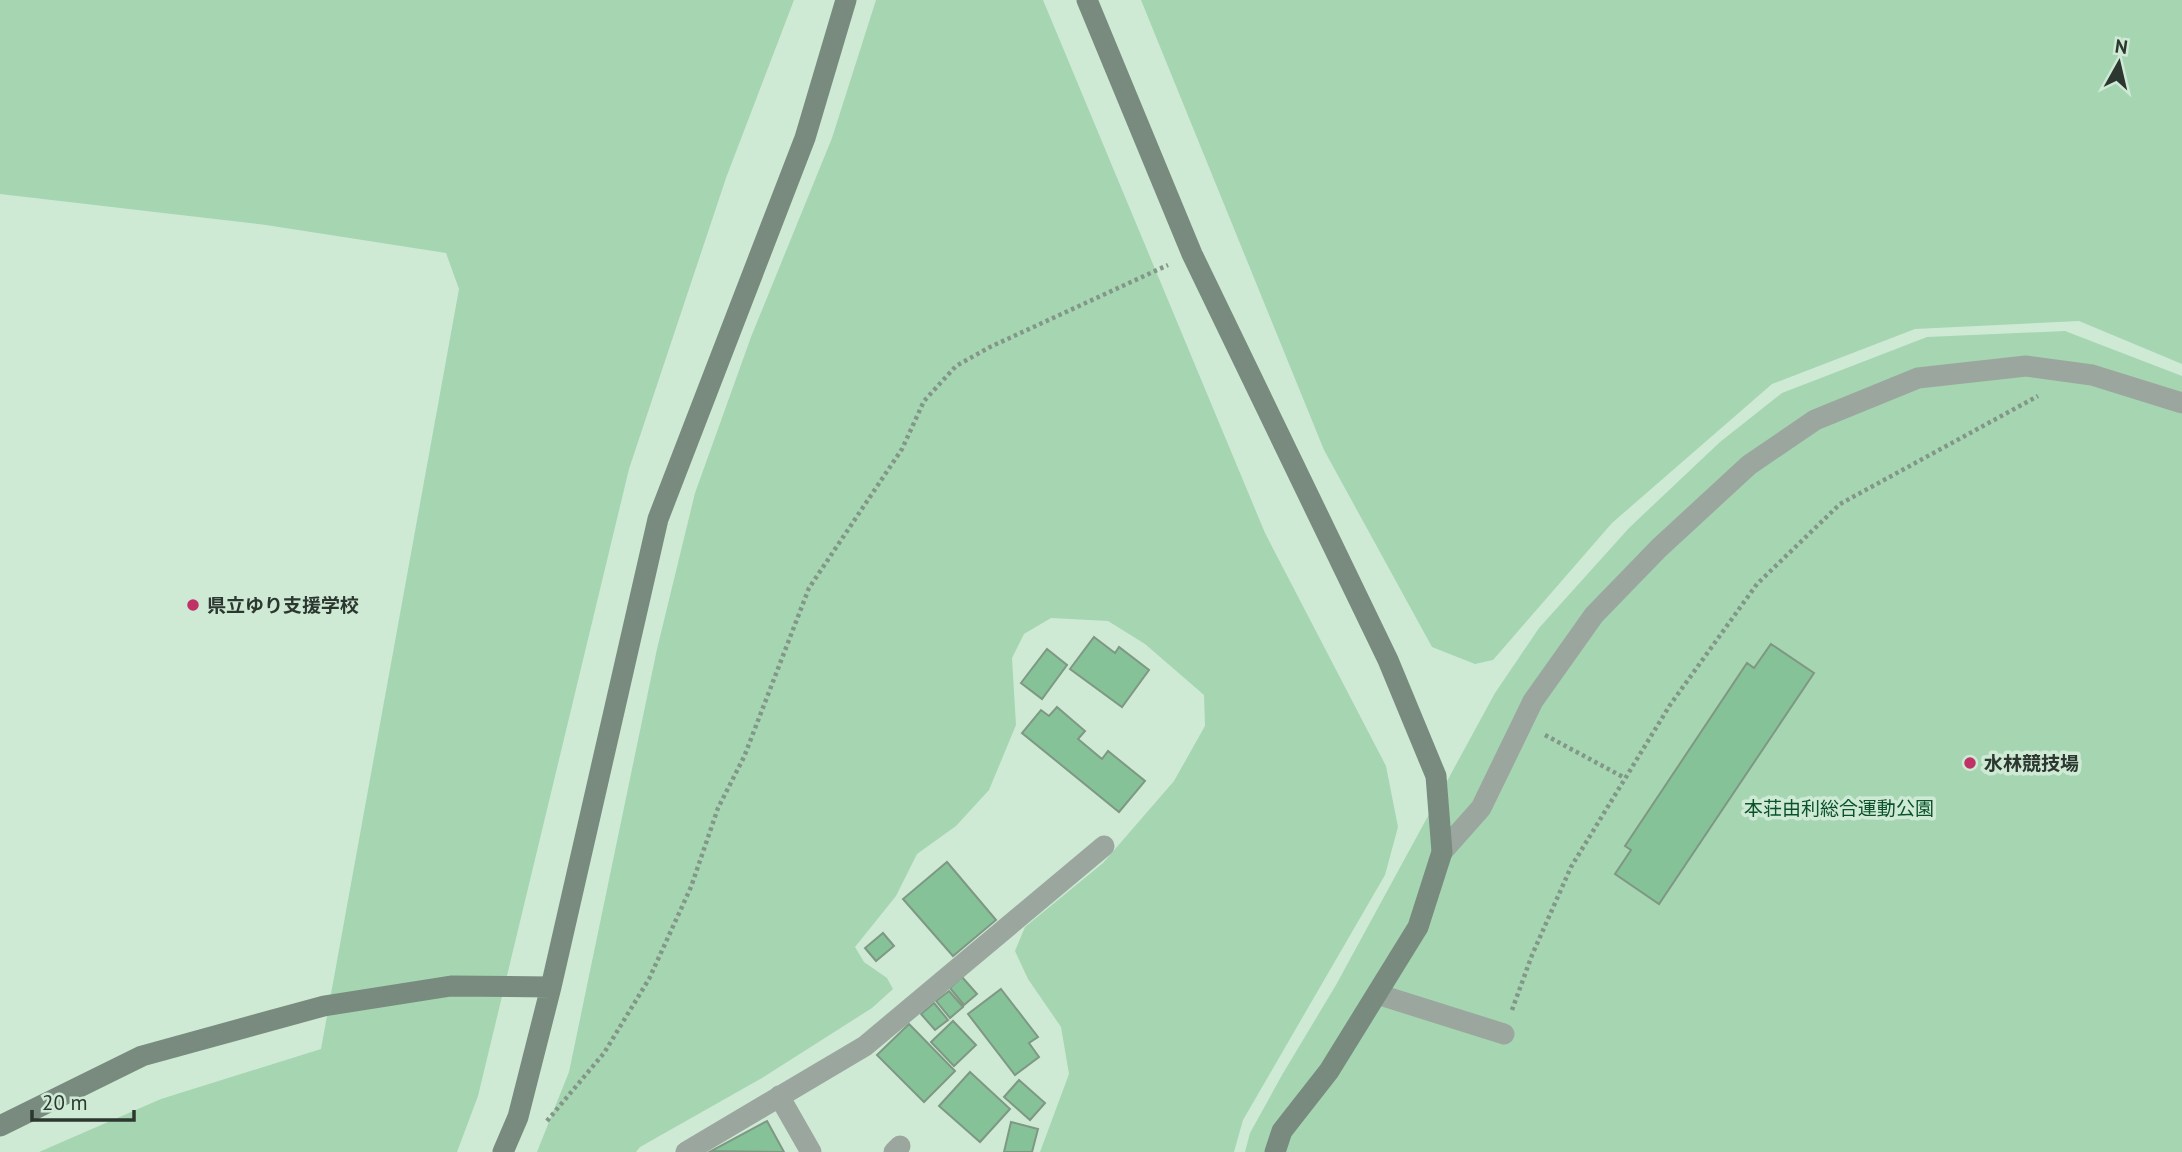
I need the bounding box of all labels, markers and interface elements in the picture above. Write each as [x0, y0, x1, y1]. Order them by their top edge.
north arrow [2084, 28, 2154, 98]
text: N [2114, 33, 2129, 59]
place label: 県立ゆり支援学校 [207, 593, 359, 617]
marker: 県立ゆり支援学校 [185, 597, 201, 613]
place label: 水林競技場 [1984, 751, 2079, 775]
marker: 水林競技場 [1962, 755, 1978, 771]
park label: 本荘由利総合運動公園 [1744, 796, 1934, 820]
scale bar [32, 1078, 133, 1122]
text: 20 m [42, 1089, 88, 1116]

